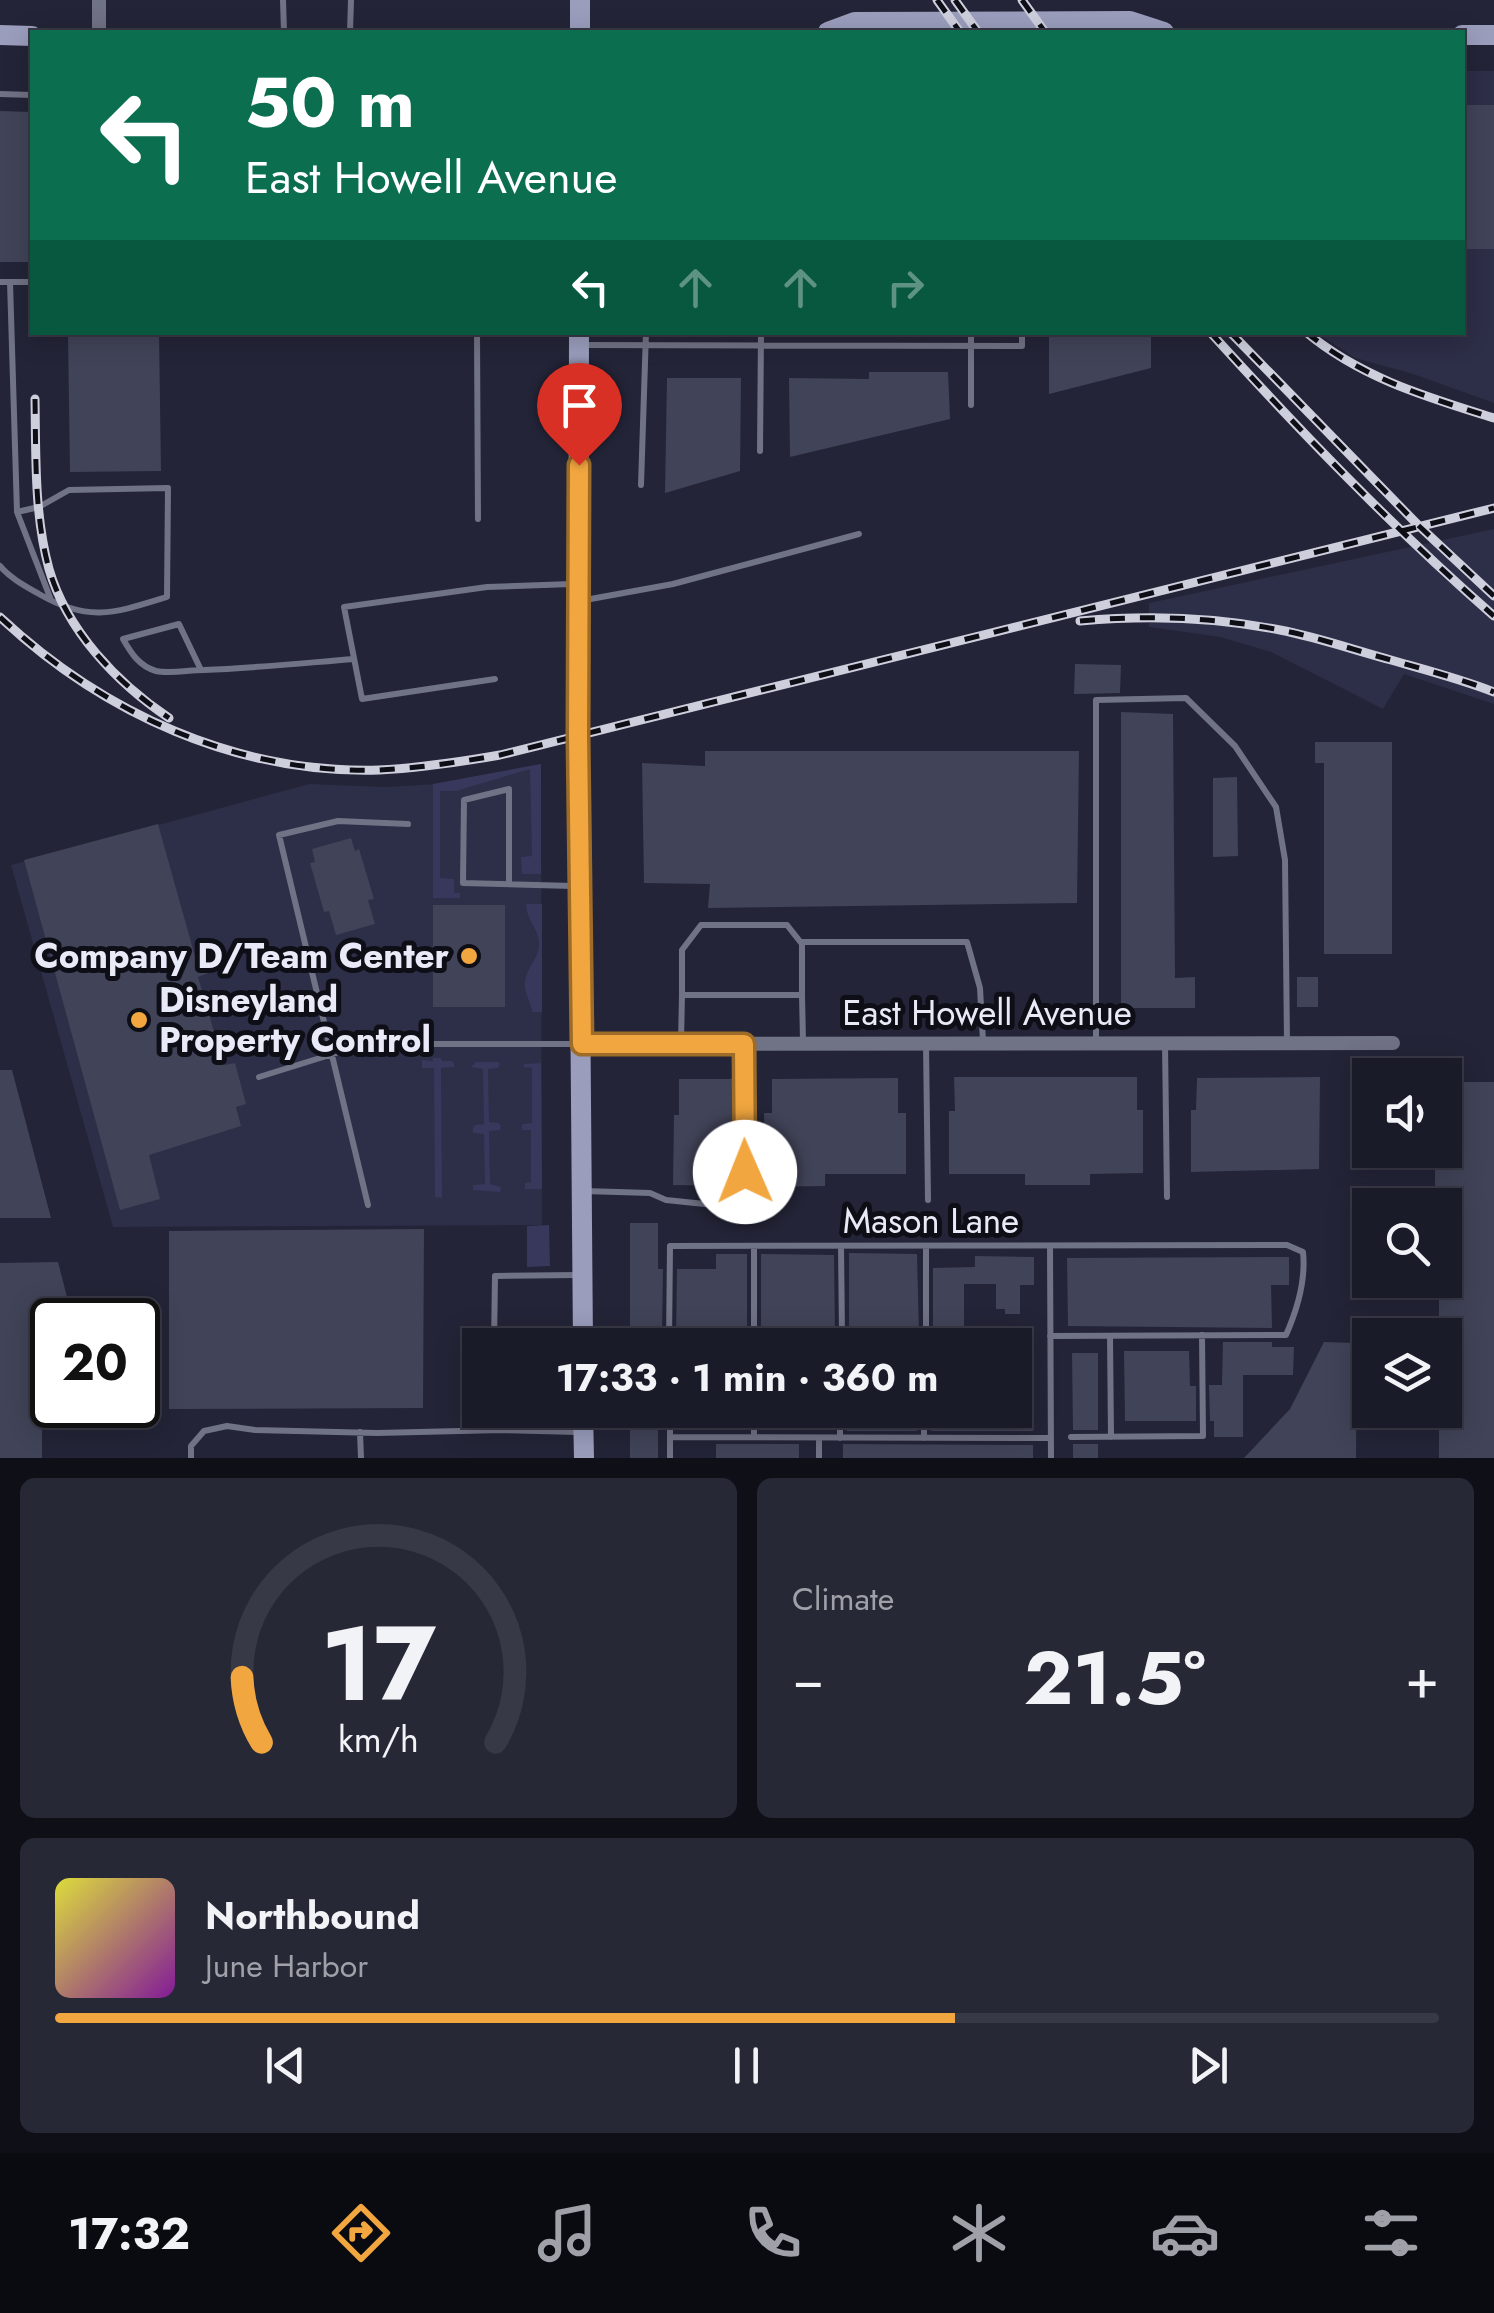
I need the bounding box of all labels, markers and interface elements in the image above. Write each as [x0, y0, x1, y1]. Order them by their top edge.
text: 50 m [245, 52, 415, 153]
icon: left [80, 70, 210, 200]
text: East Howell Avenue [245, 145, 617, 210]
icon: left [563, 260, 618, 315]
icon: ahead [668, 260, 723, 315]
icon: ahead [773, 260, 828, 315]
icon: right [878, 260, 933, 315]
pin [537, 363, 622, 466]
icon: arrive [552, 378, 607, 433]
place label: Company D/Team Center [34, 931, 450, 981]
marker: Company D/Team Center [458, 945, 480, 967]
place label: Disneyland Property Control [159, 975, 431, 1065]
street label: East Howell Avenue [842, 988, 1132, 1038]
marker: Disneyland Property Control [128, 1009, 150, 1031]
map controls [1352, 1058, 1462, 1428]
button: sound [1352, 1058, 1462, 1168]
position arrow [693, 1120, 797, 1224]
button: search [1352, 1188, 1462, 1298]
street label: Mason Lane [843, 1196, 1019, 1246]
speed limit sign: 20 [30, 1298, 160, 1428]
button: layers [1352, 1318, 1462, 1428]
text: 17:33 · 1 min · 360 m [556, 1350, 938, 1405]
text: Climate [792, 1576, 894, 1622]
text: 17 [321, 1589, 437, 1739]
text: 21.5° [1024, 1624, 1206, 1732]
text: − [792, 1639, 824, 1719]
text: + [1405, 1639, 1439, 1719]
text: km/h [338, 1714, 419, 1765]
text: Northbound [205, 1888, 420, 1943]
text: June Harbor [205, 1943, 368, 1989]
icon: previous [258, 2038, 313, 2093]
icon: pause [719, 2038, 774, 2093]
icon: next [1181, 2038, 1236, 2093]
icon: directions [326, 2198, 396, 2268]
icon: music [532, 2198, 602, 2268]
icon: phone [738, 2198, 808, 2268]
icon: climate [944, 2198, 1014, 2268]
icon: car [1150, 2198, 1220, 2268]
icon: filters [1356, 2198, 1426, 2268]
text: 17:32 [68, 2201, 190, 2266]

